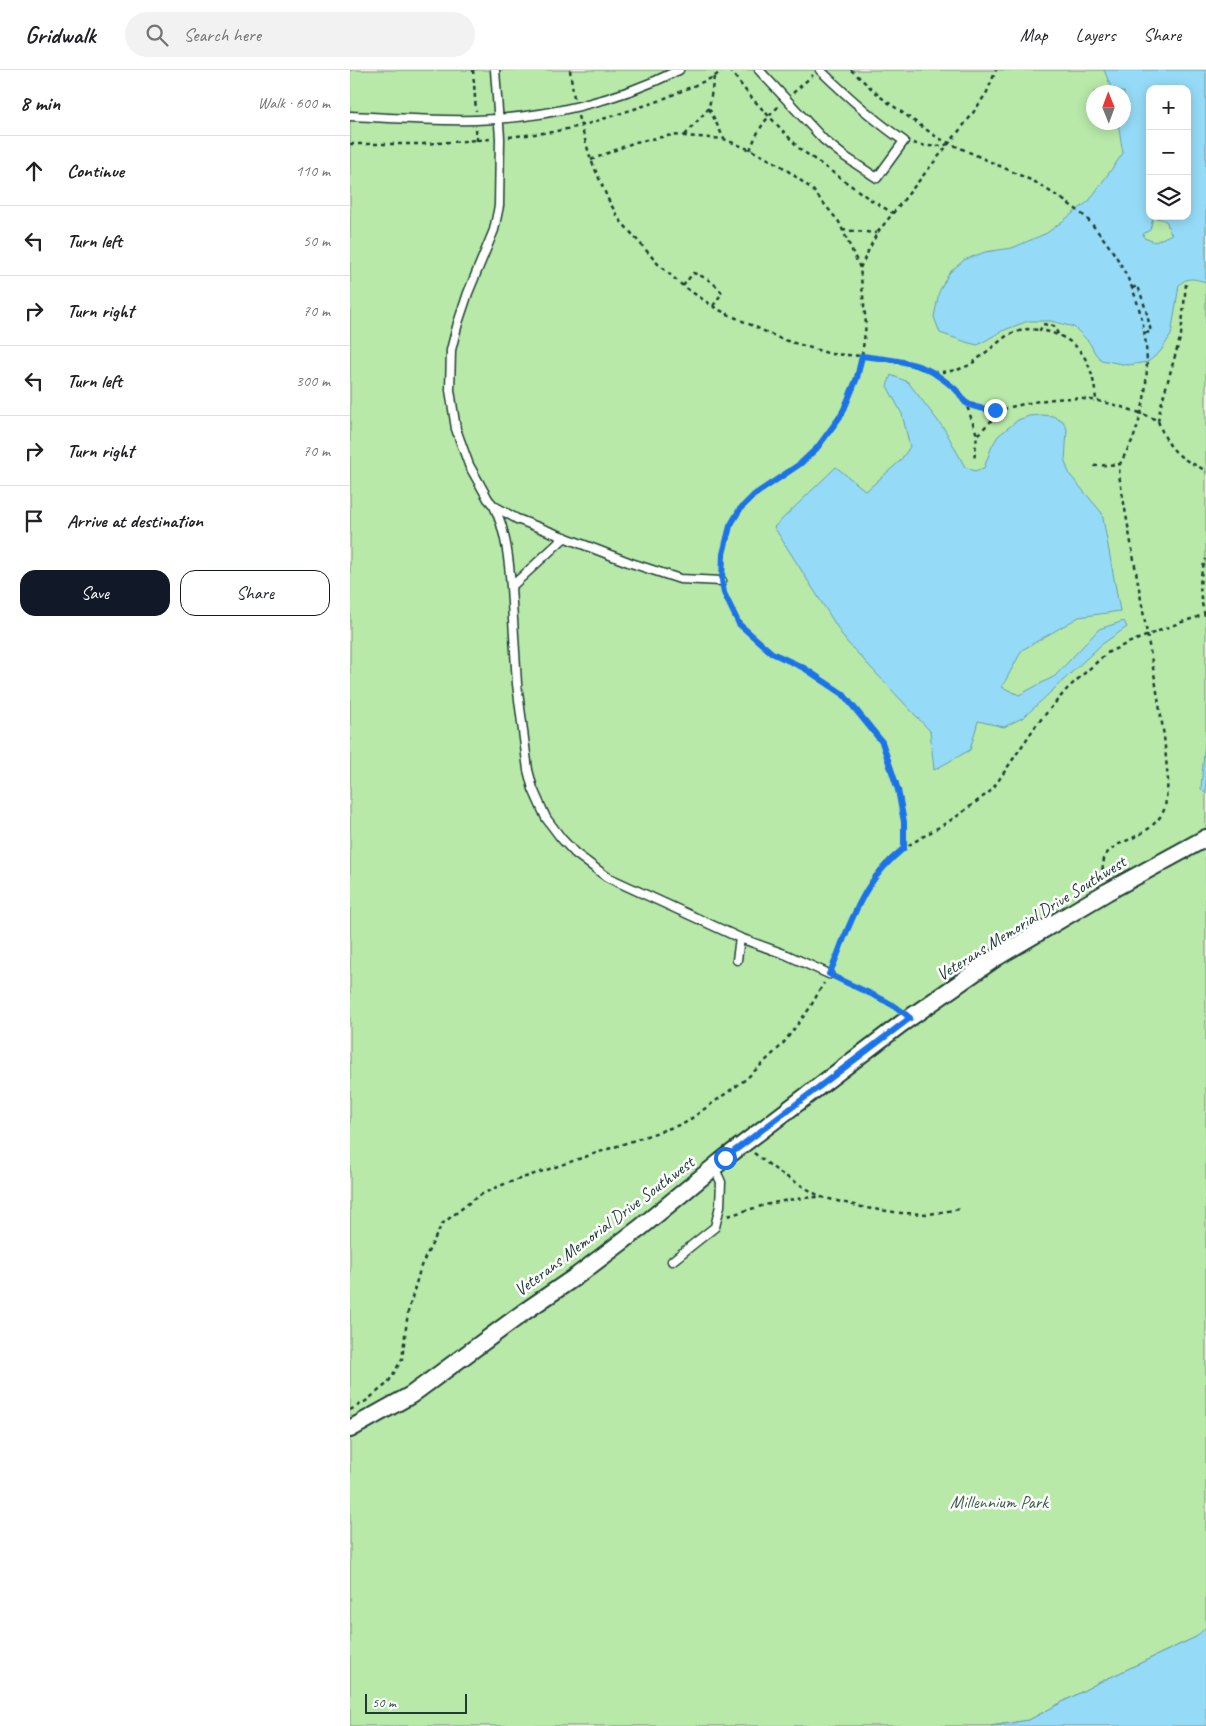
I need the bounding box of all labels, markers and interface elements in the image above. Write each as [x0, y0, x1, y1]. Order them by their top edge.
search box [125, 12, 475, 57]
text: Gridwalk [25, 20, 95, 50]
icon: search [143, 21, 171, 49]
text: Search here [183, 23, 261, 47]
text: Map [1020, 24, 1048, 46]
text: Layers [1076, 24, 1115, 46]
text: Share [1143, 24, 1181, 46]
north arrow [1086, 85, 1131, 130]
map controls [1146, 85, 1191, 220]
button: + [1146, 85, 1191, 130]
text: 8 min [20, 90, 60, 116]
text: Walk · 600 m [258, 93, 330, 113]
button: − [1146, 130, 1191, 175]
icon: ahead [20, 157, 48, 185]
text: Continue [67, 159, 124, 183]
text: 110 m [296, 161, 330, 181]
button: layers [1146, 175, 1191, 220]
icon: left [20, 227, 48, 255]
text: Turn left [67, 229, 122, 253]
text: 50 m [303, 231, 330, 251]
icon: right [20, 297, 48, 325]
text: Turn right [67, 299, 134, 323]
text: 70 m [303, 301, 330, 321]
icon: left [20, 367, 48, 395]
text: Turn left [67, 369, 122, 393]
text: 300 m [296, 371, 330, 391]
route end [984, 399, 1007, 422]
icon: right [20, 437, 48, 465]
text: Turn right [67, 439, 134, 463]
text: 70 m [303, 441, 330, 461]
icon: arrive [20, 507, 48, 535]
text: Arrive at destination [67, 509, 203, 533]
button: Save [20, 570, 170, 616]
button: Share [180, 570, 330, 616]
street label: Veterans Memorial Drive Southwest [932, 850, 1132, 985]
route start [714, 1147, 737, 1170]
street label: Veterans Memorial Drive Southwest [510, 1150, 700, 1301]
park label: Millennium Park [950, 1491, 1049, 1513]
scale bar [365, 1691, 468, 1714]
text: 50 m [372, 1694, 396, 1711]

